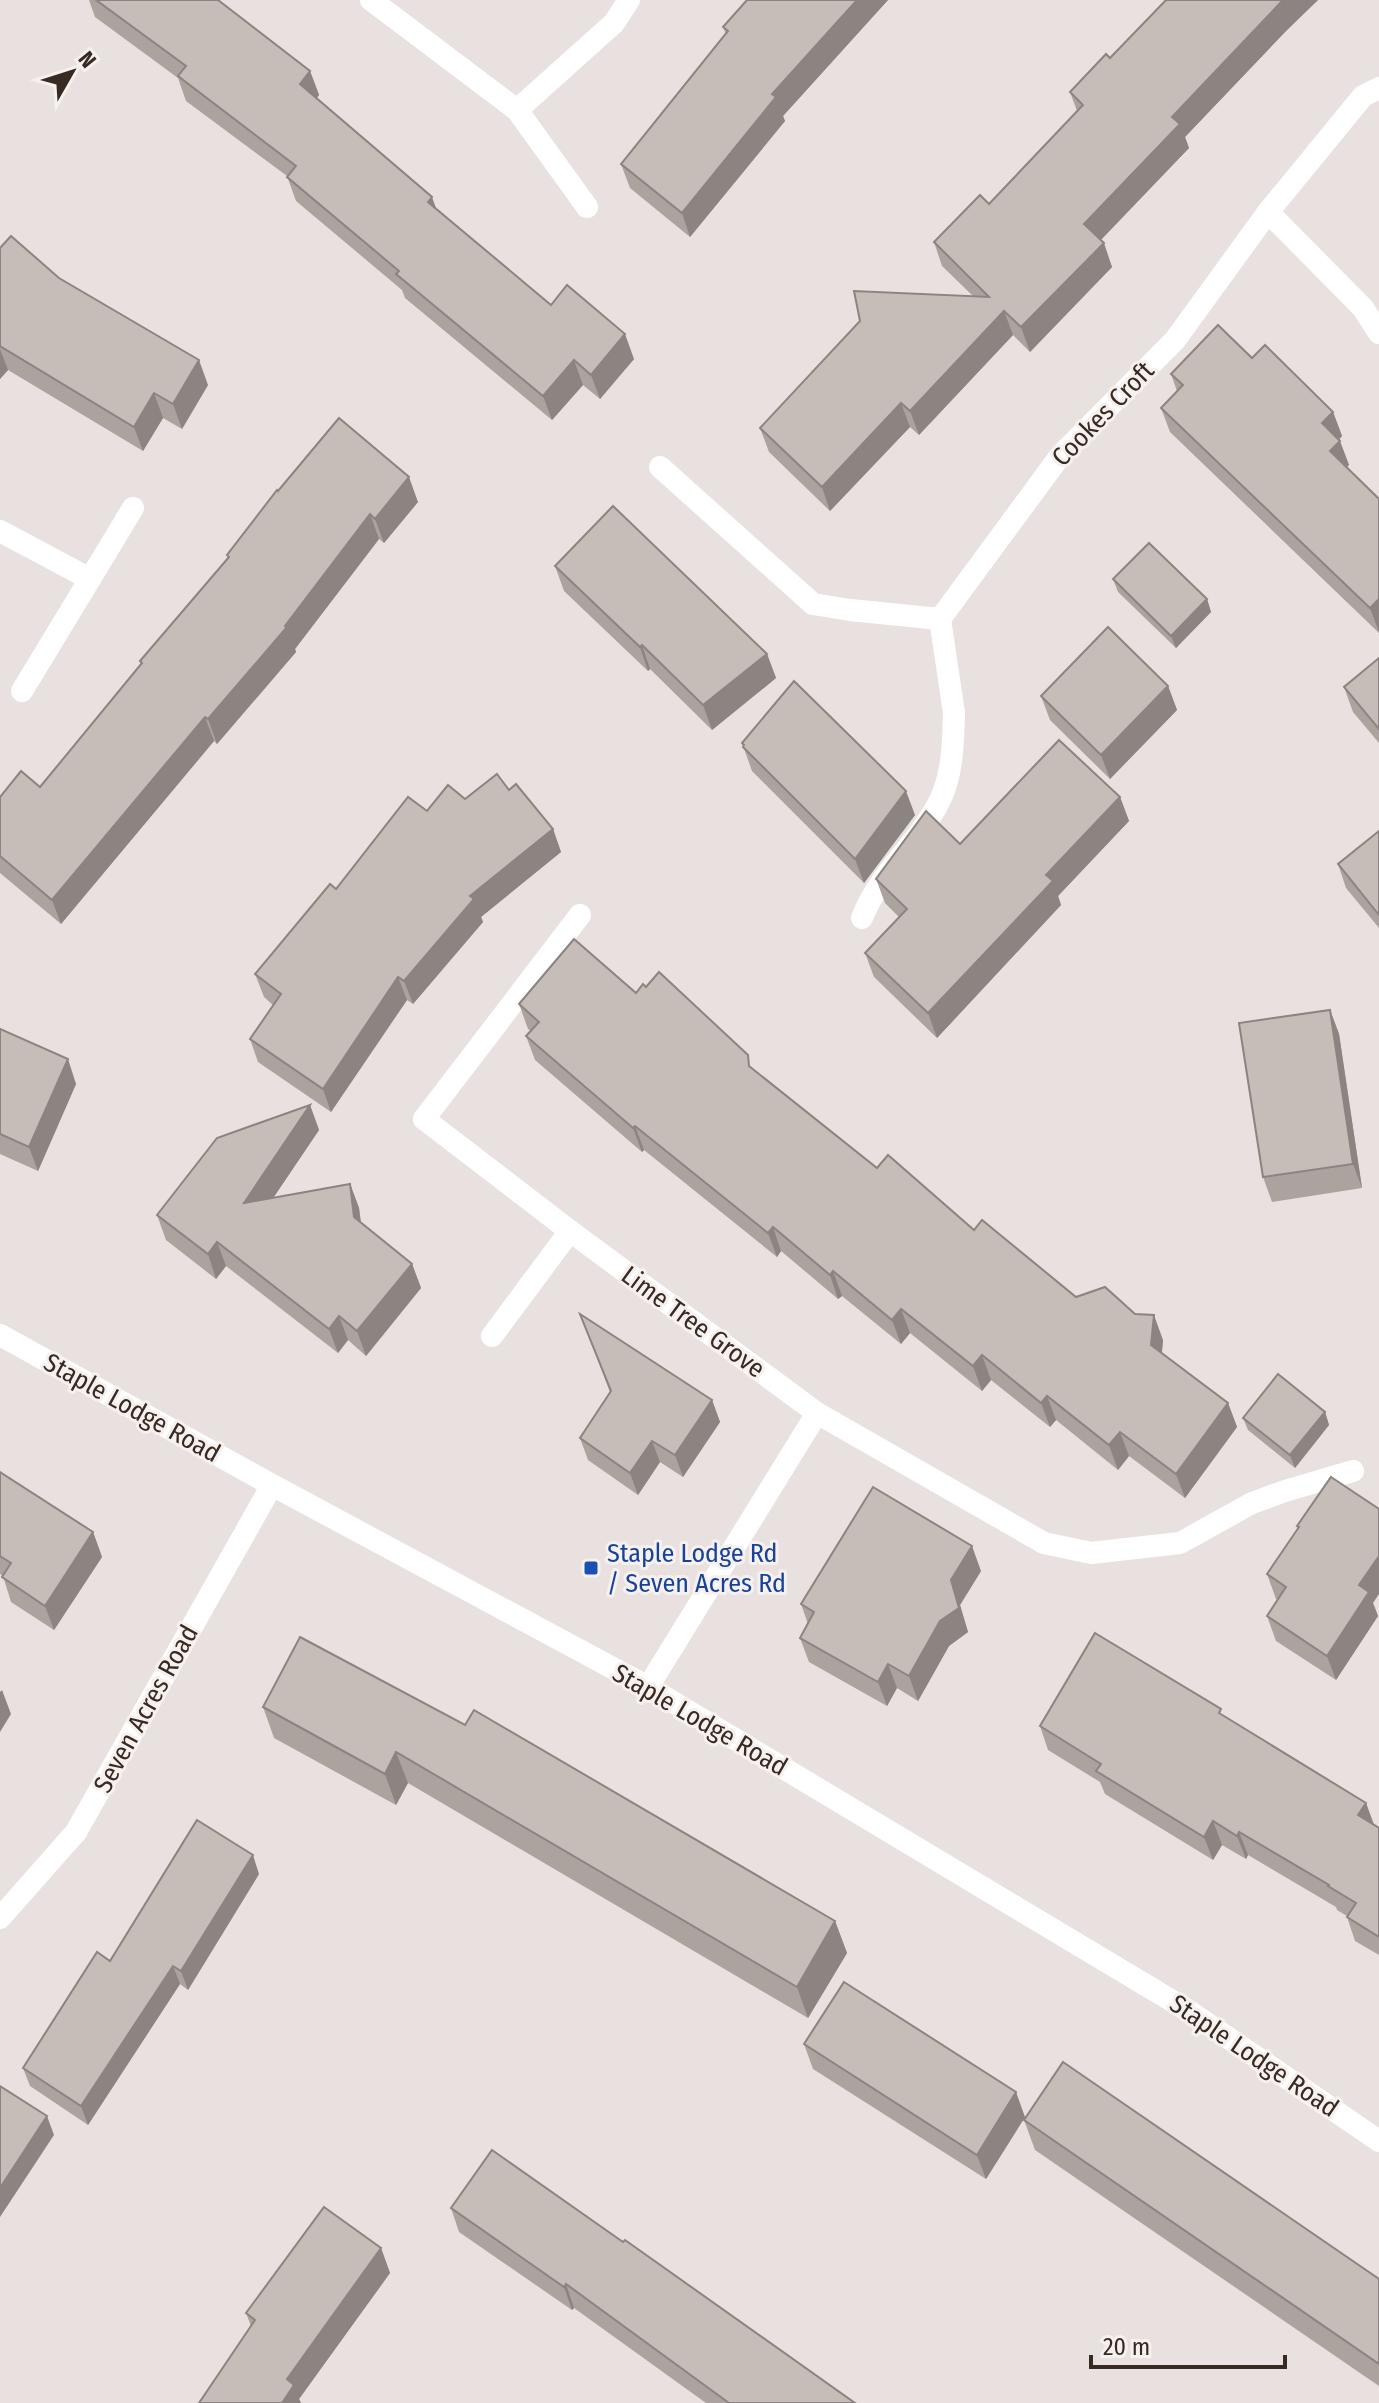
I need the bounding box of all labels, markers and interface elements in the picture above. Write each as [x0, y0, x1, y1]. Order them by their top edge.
north arrow [32, 32, 112, 112]
text: N [73, 46, 102, 73]
street label: Cookes Croft [1046, 355, 1161, 473]
street label: Lime Tree Grove [615, 1260, 771, 1384]
street label: Staple Lodge Road [38, 1347, 226, 1469]
place label: Staple Lodge Rd / Seven Acres Rd [607, 1538, 786, 1599]
marker: Staple Lodge Rd / Seven Acres Rd [582, 1559, 600, 1577]
street label: Seven Acres Road [87, 1620, 205, 1798]
street label: Staple Lodge Road [607, 1657, 793, 1783]
street label: Staple Lodge Road [1164, 1988, 1344, 2124]
scale bar [1091, 2319, 1285, 2369]
text: 20 m [1103, 2333, 1150, 2361]

